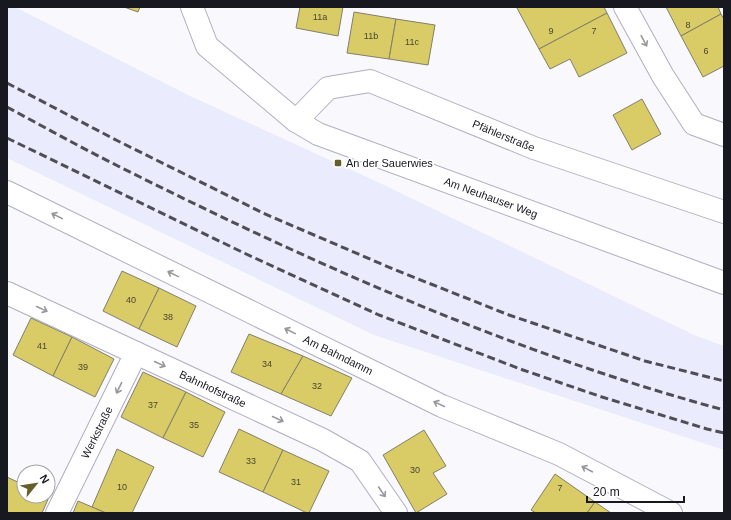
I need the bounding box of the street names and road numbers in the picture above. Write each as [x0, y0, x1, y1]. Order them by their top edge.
street label: Pfählerstraße [471, 118, 537, 154]
street label: Am Neuhauser Weg [442, 175, 540, 220]
street label: Am Bahndamm [301, 333, 375, 377]
street label: Bahnhofstraße [178, 368, 248, 409]
street label: Werkstraße [79, 404, 115, 460]

